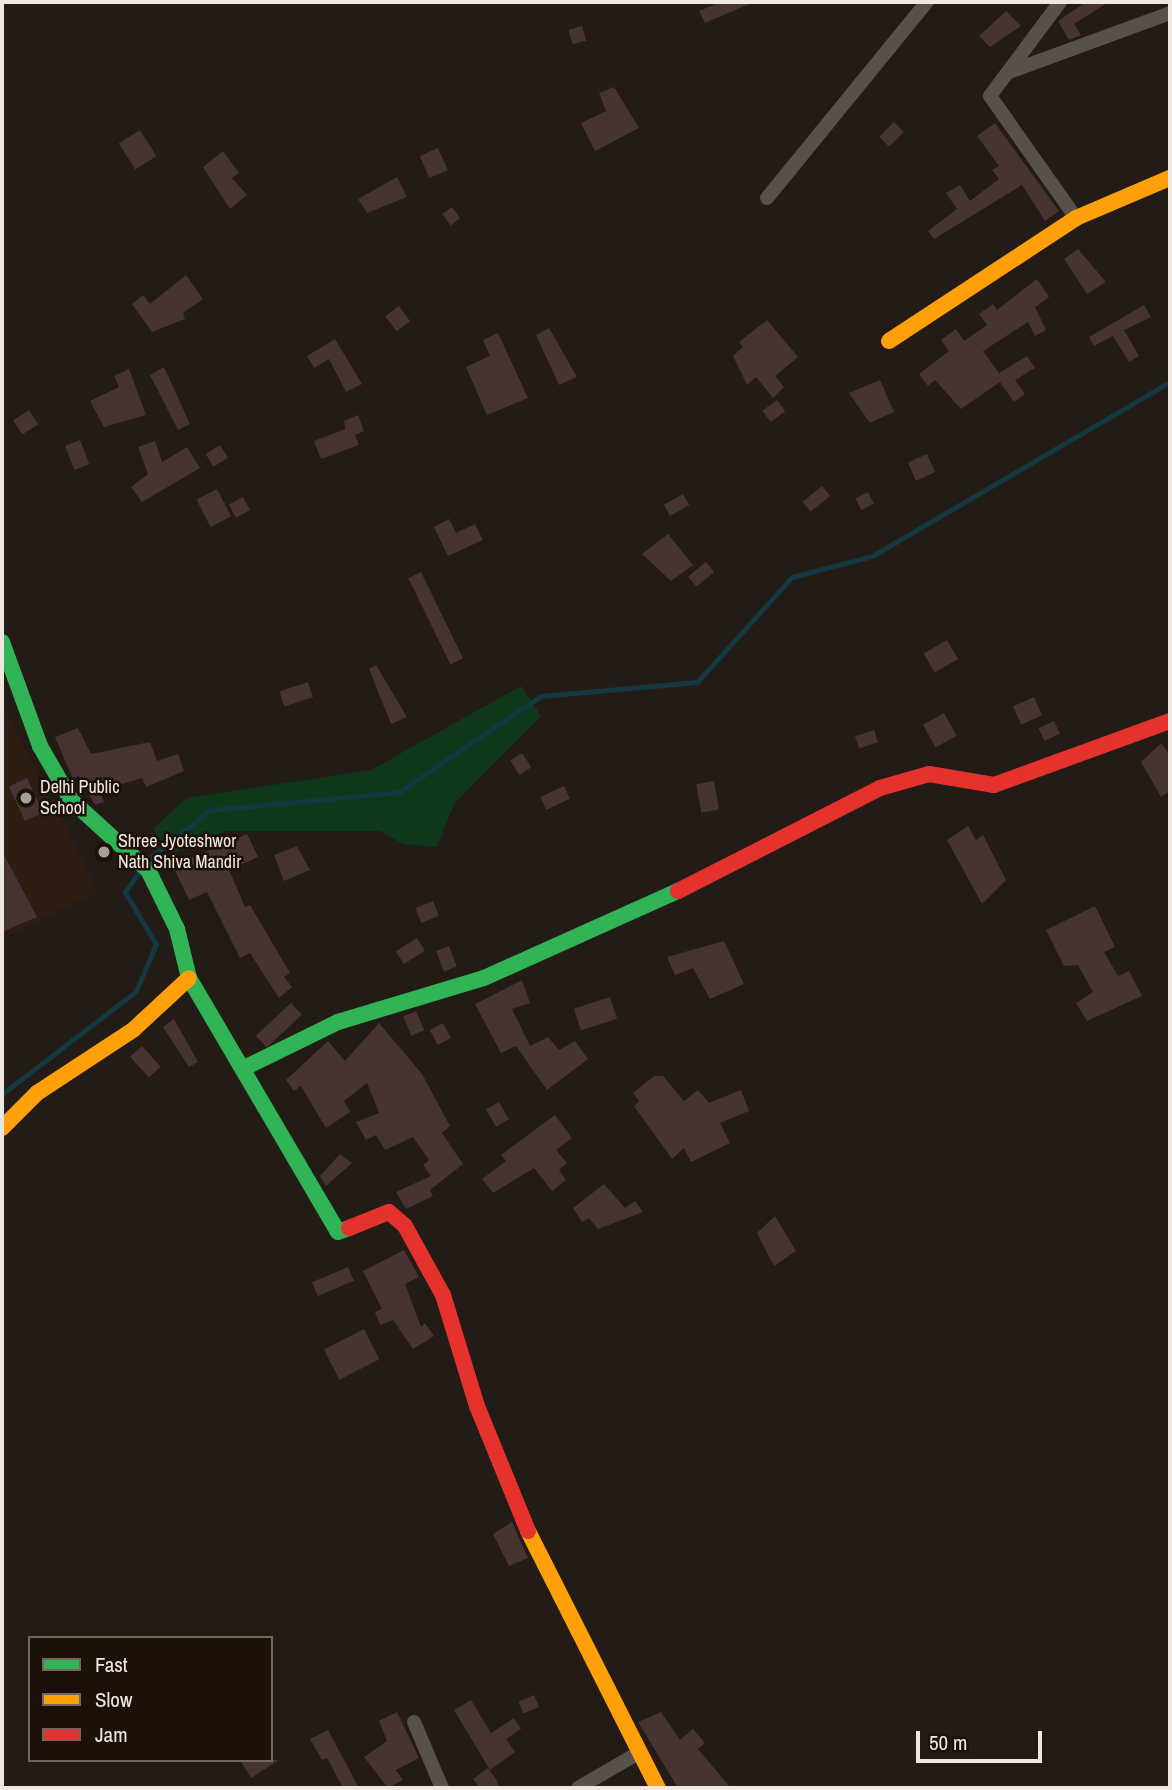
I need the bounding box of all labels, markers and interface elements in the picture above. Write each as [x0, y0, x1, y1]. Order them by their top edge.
place label: Delhi Public School [40, 777, 120, 820]
marker: Delhi Public School [18, 790, 34, 806]
place label: Shree Jyoteshwor Nath Shiva Mandir [118, 831, 241, 874]
marker: Shree Jyoteshwor Nath Shiva Mandir [96, 844, 112, 860]
legend [28, 1636, 273, 1762]
text: Fast [95, 1650, 128, 1679]
text: Slow [95, 1685, 132, 1714]
scale bar [920, 1716, 1046, 1760]
text: Jam [95, 1720, 128, 1749]
text: 50 m [929, 1728, 967, 1757]

